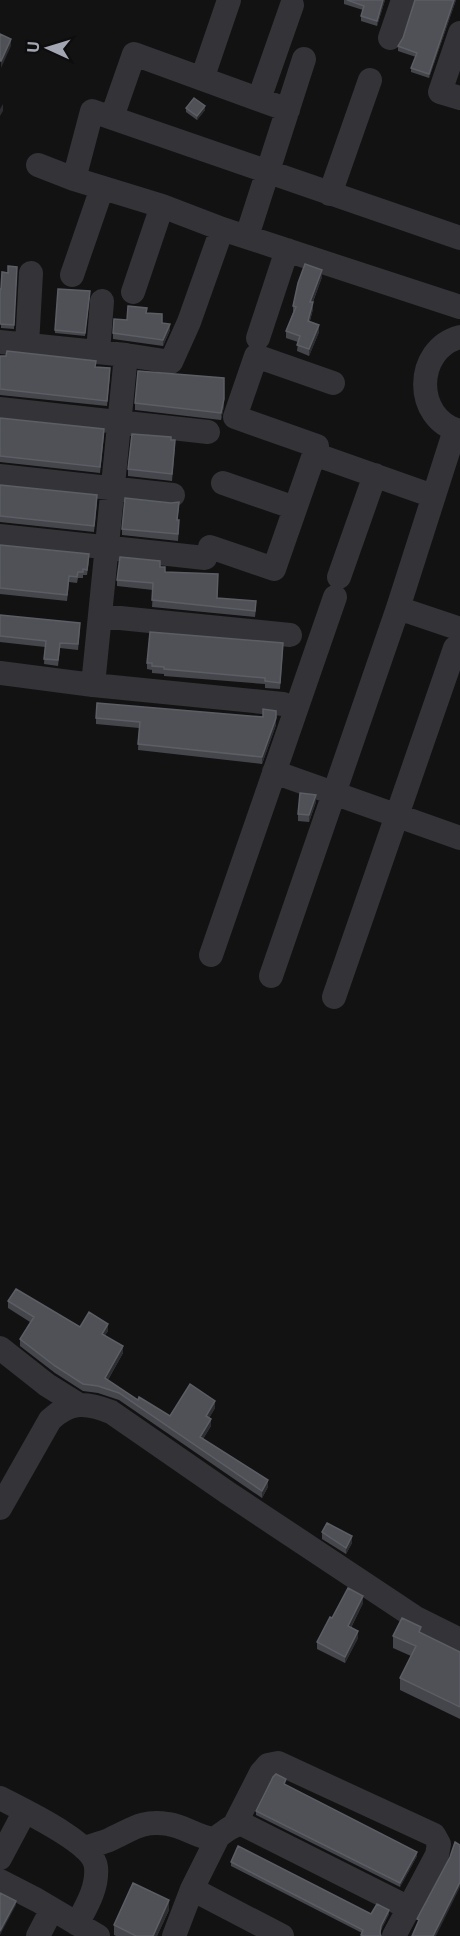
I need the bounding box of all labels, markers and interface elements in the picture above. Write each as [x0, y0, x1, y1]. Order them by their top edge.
north arrow [18, 18, 78, 78]
text: U [24, 41, 43, 53]

